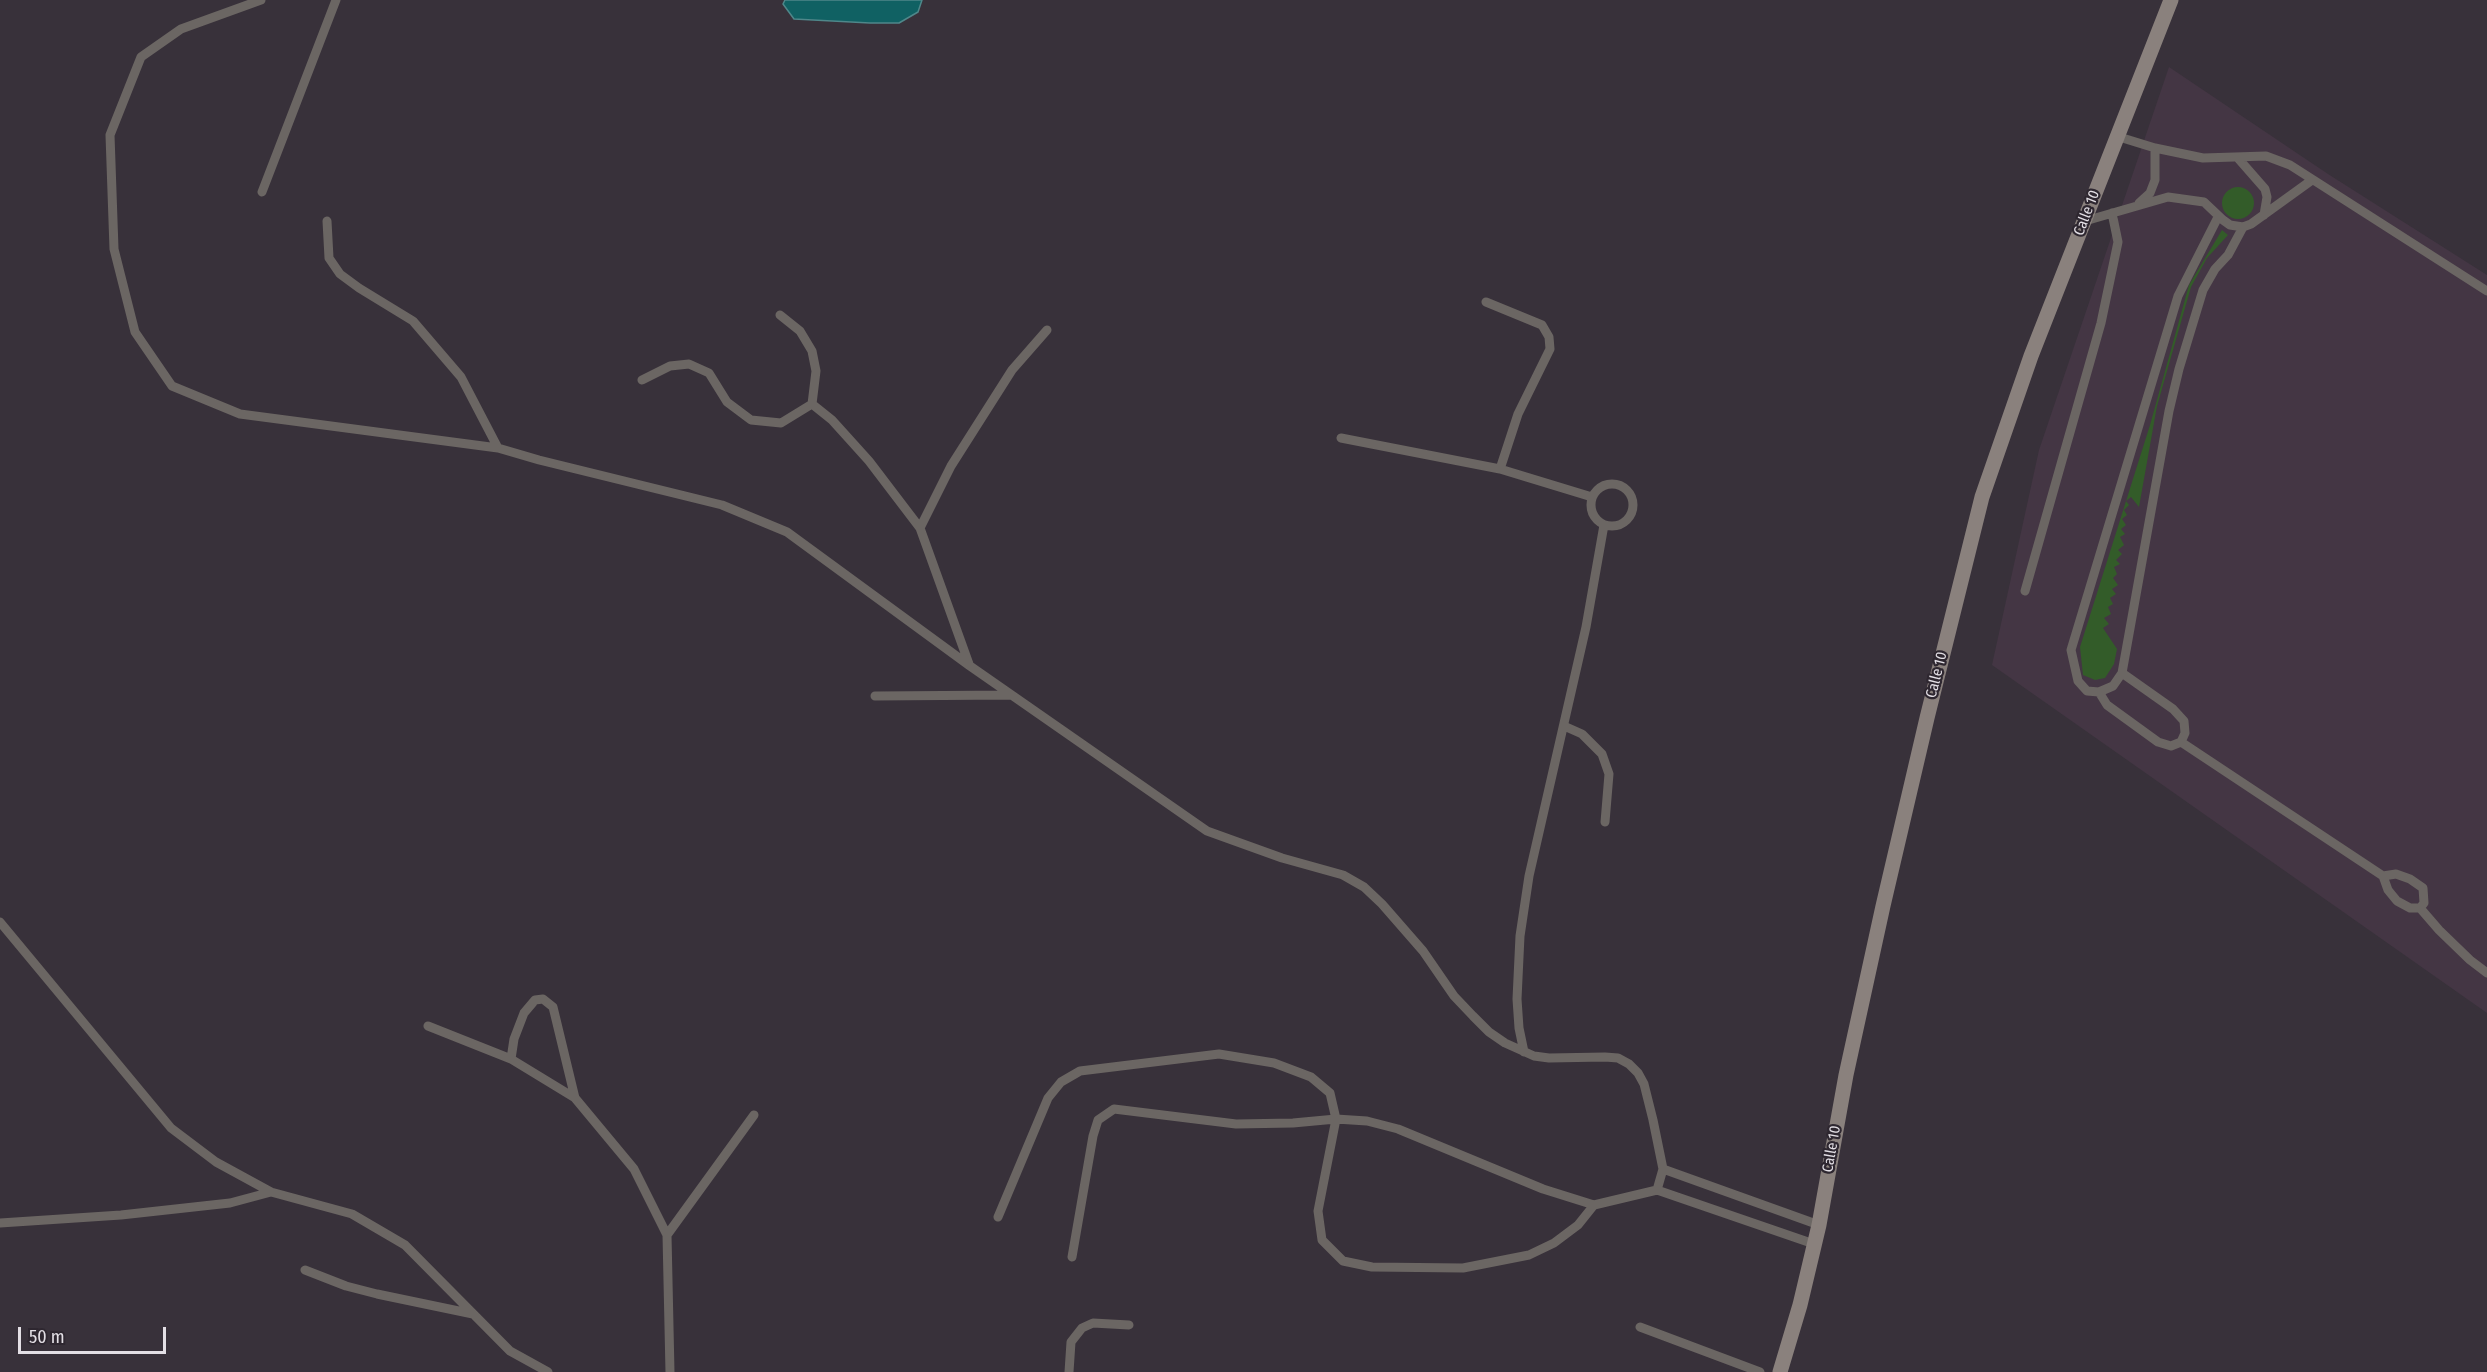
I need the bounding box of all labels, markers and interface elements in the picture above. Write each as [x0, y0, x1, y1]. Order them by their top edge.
street label: Calle 10 [2070, 188, 2104, 238]
street label: Calle 10 [1923, 650, 1951, 700]
street label: Calle 10 [1819, 1124, 1845, 1174]
scale bar [21, 1315, 170, 1353]
text: 50 m [29, 1326, 65, 1348]

